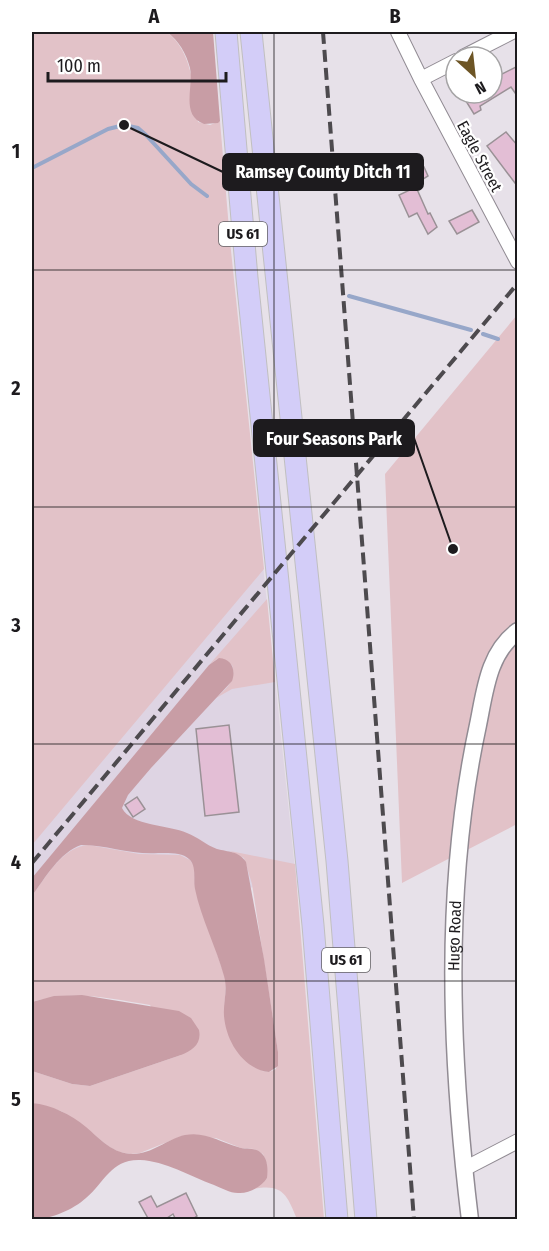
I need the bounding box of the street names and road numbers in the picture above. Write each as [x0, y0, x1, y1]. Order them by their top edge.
street label: Eagle Street [453, 117, 507, 196]
road number: US 61 [219, 222, 267, 246]
street label: Hugo Road [444, 900, 465, 971]
road number: US 61 [322, 948, 370, 972]

